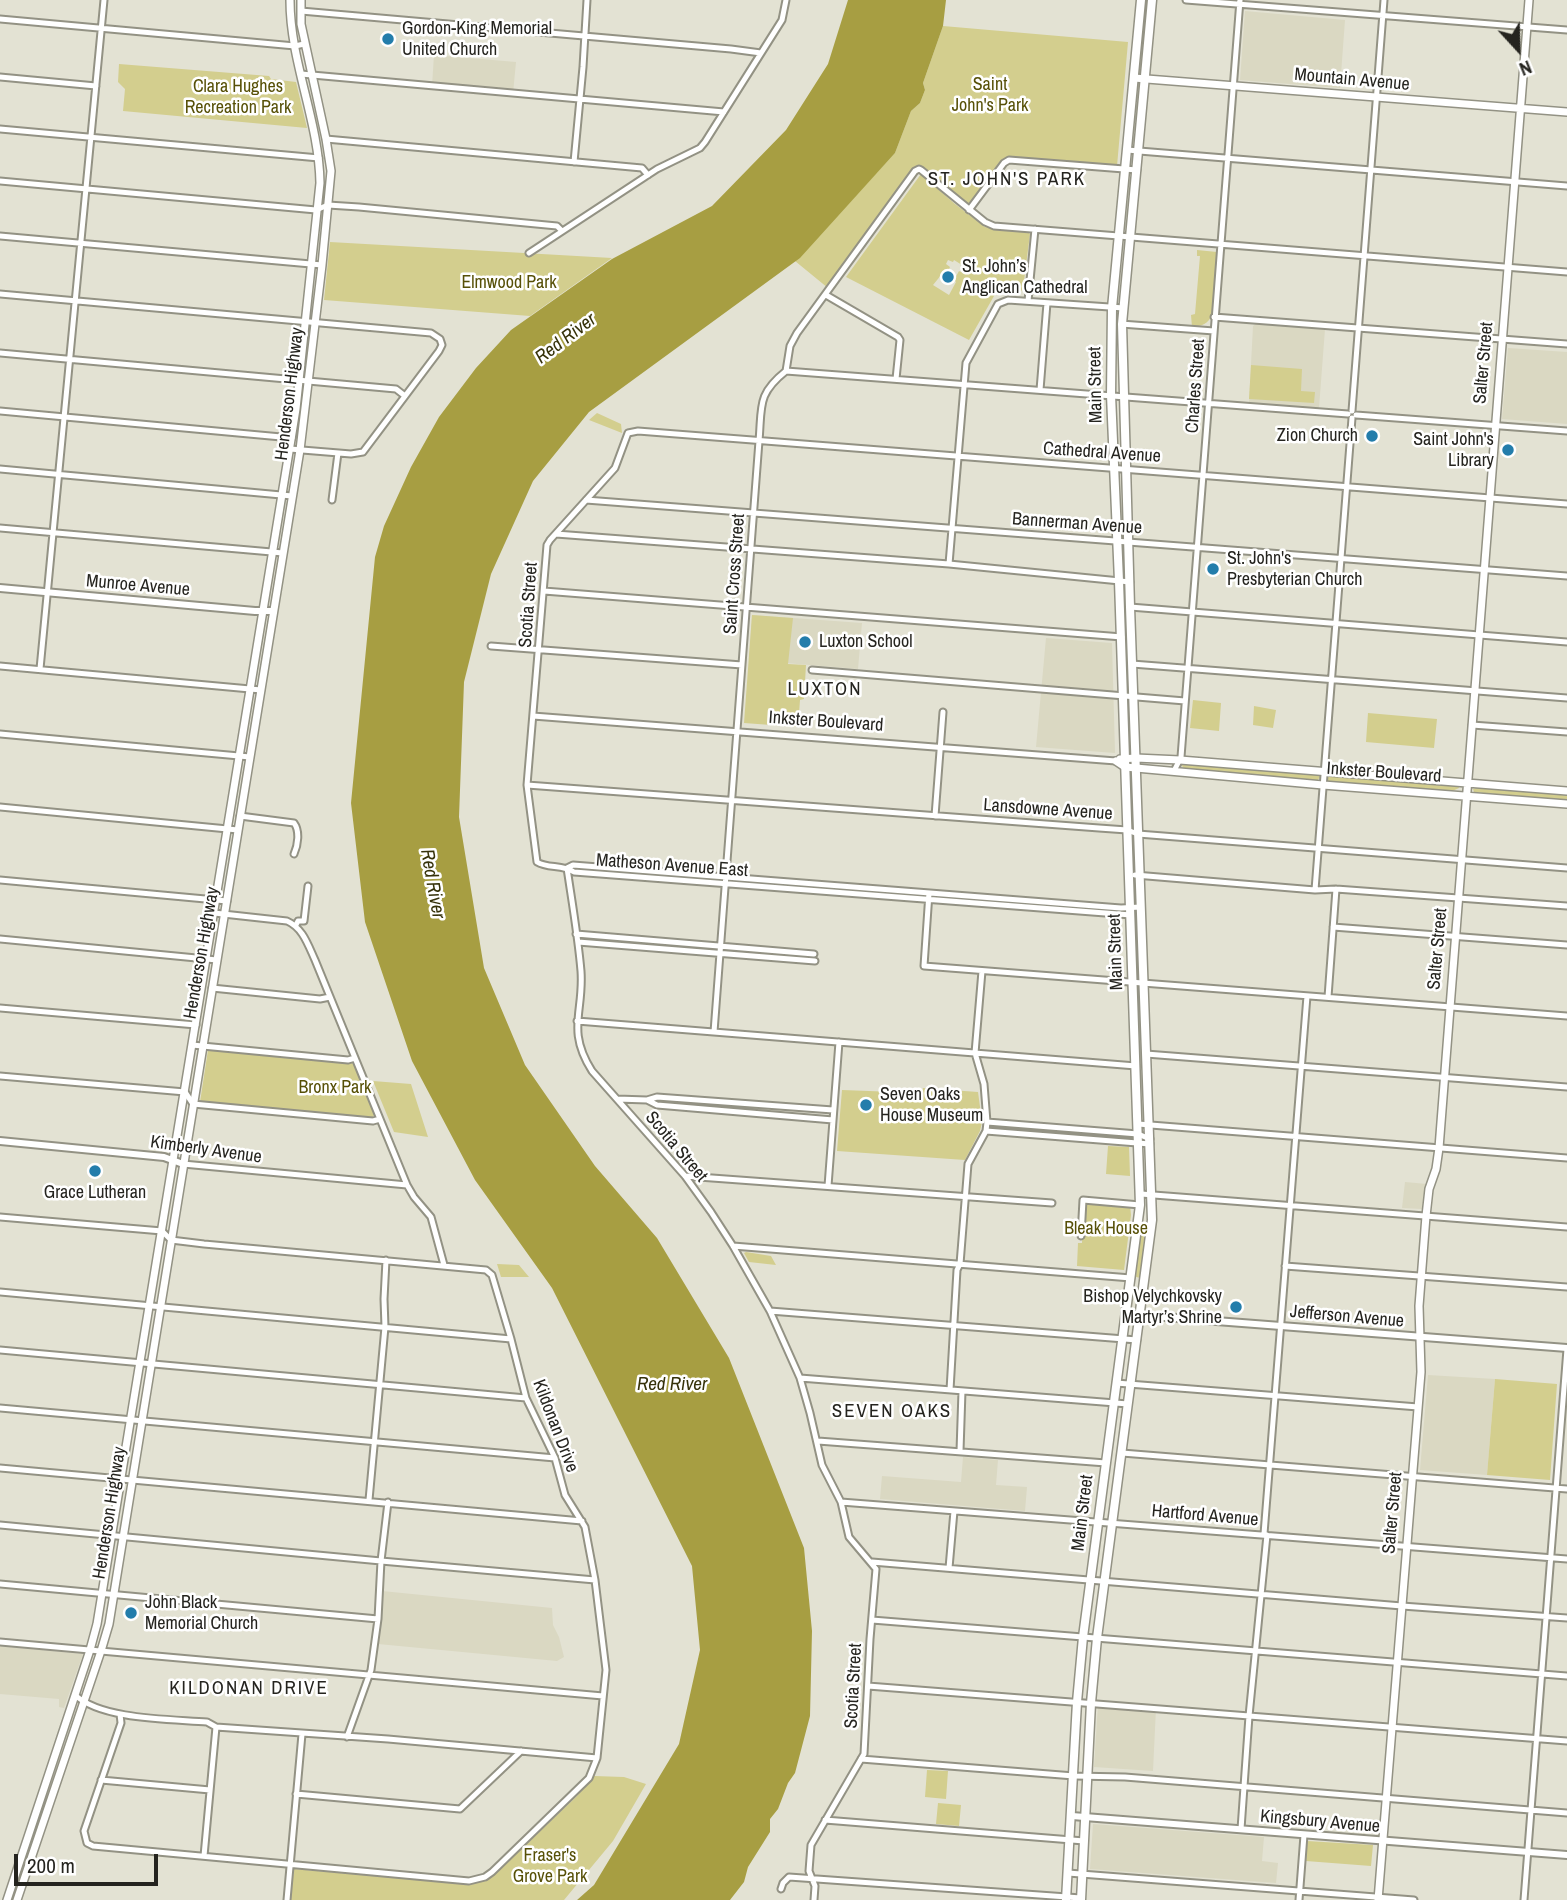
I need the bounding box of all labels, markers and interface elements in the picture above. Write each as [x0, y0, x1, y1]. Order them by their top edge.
north arrow [1483, 14, 1553, 84]
place label: Gordon-King Memorial United Church [402, 18, 552, 60]
marker: Gordon-King Memorial United Church [380, 31, 396, 47]
text: N [1516, 54, 1536, 83]
street label: Mountain Avenue [1294, 64, 1410, 96]
park label: Saint John's Park [952, 74, 1028, 116]
park label: Clara Hughes Recreation Park [185, 76, 291, 119]
district label: ST. JOHN'S PARK [930, 169, 1084, 191]
place label: St. John’s Anglican Cathedral [962, 256, 1088, 298]
marker: St. John’s Anglican Cathedral [940, 269, 956, 285]
park label: Elmwood Park [461, 272, 557, 294]
water label: Red River [531, 309, 601, 369]
street label: Salter Street [1470, 321, 1498, 405]
street label: Henderson Highway [271, 326, 309, 462]
street label: Charles Street [1182, 338, 1210, 434]
street label: Main Street [1085, 347, 1107, 423]
place label: Zion Church [1277, 425, 1358, 447]
marker: Zion Church [1364, 428, 1380, 444]
place label: Saint John's Library [1413, 429, 1494, 472]
street label: Cathedral Avenue [1042, 438, 1162, 468]
marker: Saint John's Library [1500, 442, 1516, 458]
street label: Bannerman Avenue [1011, 509, 1143, 539]
street label: Saint Cross Street [720, 513, 750, 635]
place label: St. John's Presbyterian Church [1227, 548, 1362, 590]
marker: St. John's Presbyterian Church [1205, 561, 1221, 577]
street label: Scotia Street [515, 562, 543, 648]
street label: Munroe Avenue [85, 571, 191, 601]
place label: Luxton School [819, 631, 913, 653]
marker: Luxton School [797, 634, 813, 650]
district label: LUXTON [788, 679, 862, 701]
street label: Inkster Boulevard [768, 707, 884, 737]
street label: Inkster Boulevard [1326, 758, 1442, 788]
street label: Lansdowne Avenue [983, 795, 1113, 825]
water label: Red River [415, 847, 449, 921]
street label: Matheson Avenue East [595, 850, 749, 882]
street label: Henderson Highway [180, 885, 224, 1021]
street label: Salter Street [1424, 907, 1452, 991]
street label: Main Street [1104, 913, 1128, 991]
park label: Bronx Park [298, 1077, 372, 1099]
place label: Seven Oaks House Museum [880, 1084, 983, 1126]
marker: Seven Oaks House Museum [858, 1097, 874, 1113]
street label: Scotia Street [640, 1107, 712, 1187]
street label: Kimberly Avenue [149, 1132, 263, 1168]
marker: Grace Lutheran [87, 1163, 103, 1179]
place label: Grace Lutheran [44, 1182, 146, 1204]
park label: Bleak House [1064, 1218, 1148, 1240]
place label: Bishop Velychkovsky Martyr’s Shrine [1083, 1286, 1222, 1328]
marker: Bishop Velychkovsky Martyr’s Shrine [1228, 1299, 1244, 1315]
street label: Jefferson Avenue [1289, 1301, 1405, 1333]
water label: Red River [637, 1374, 707, 1396]
street label: Kildonan Drive [527, 1377, 583, 1475]
district label: SEVEN OAKS [833, 1401, 951, 1423]
street label: Henderson Highway [89, 1445, 131, 1581]
street label: Salter Street [1379, 1471, 1407, 1555]
street label: Main Street [1068, 1474, 1098, 1552]
street label: Hartford Avenue [1151, 1501, 1259, 1531]
place label: John Black Memorial Church [145, 1592, 258, 1634]
marker: John Black Memorial Church [123, 1605, 139, 1621]
street label: Scotia Street [841, 1643, 867, 1729]
district label: KILDONAN DRIVE [171, 1678, 327, 1700]
street label: Kingsbury Avenue [1259, 1806, 1381, 1838]
scale bar [18, 1840, 161, 1884]
park label: Fraser's Grove Park [513, 1845, 587, 1888]
text: 200 m [27, 1851, 75, 1880]

